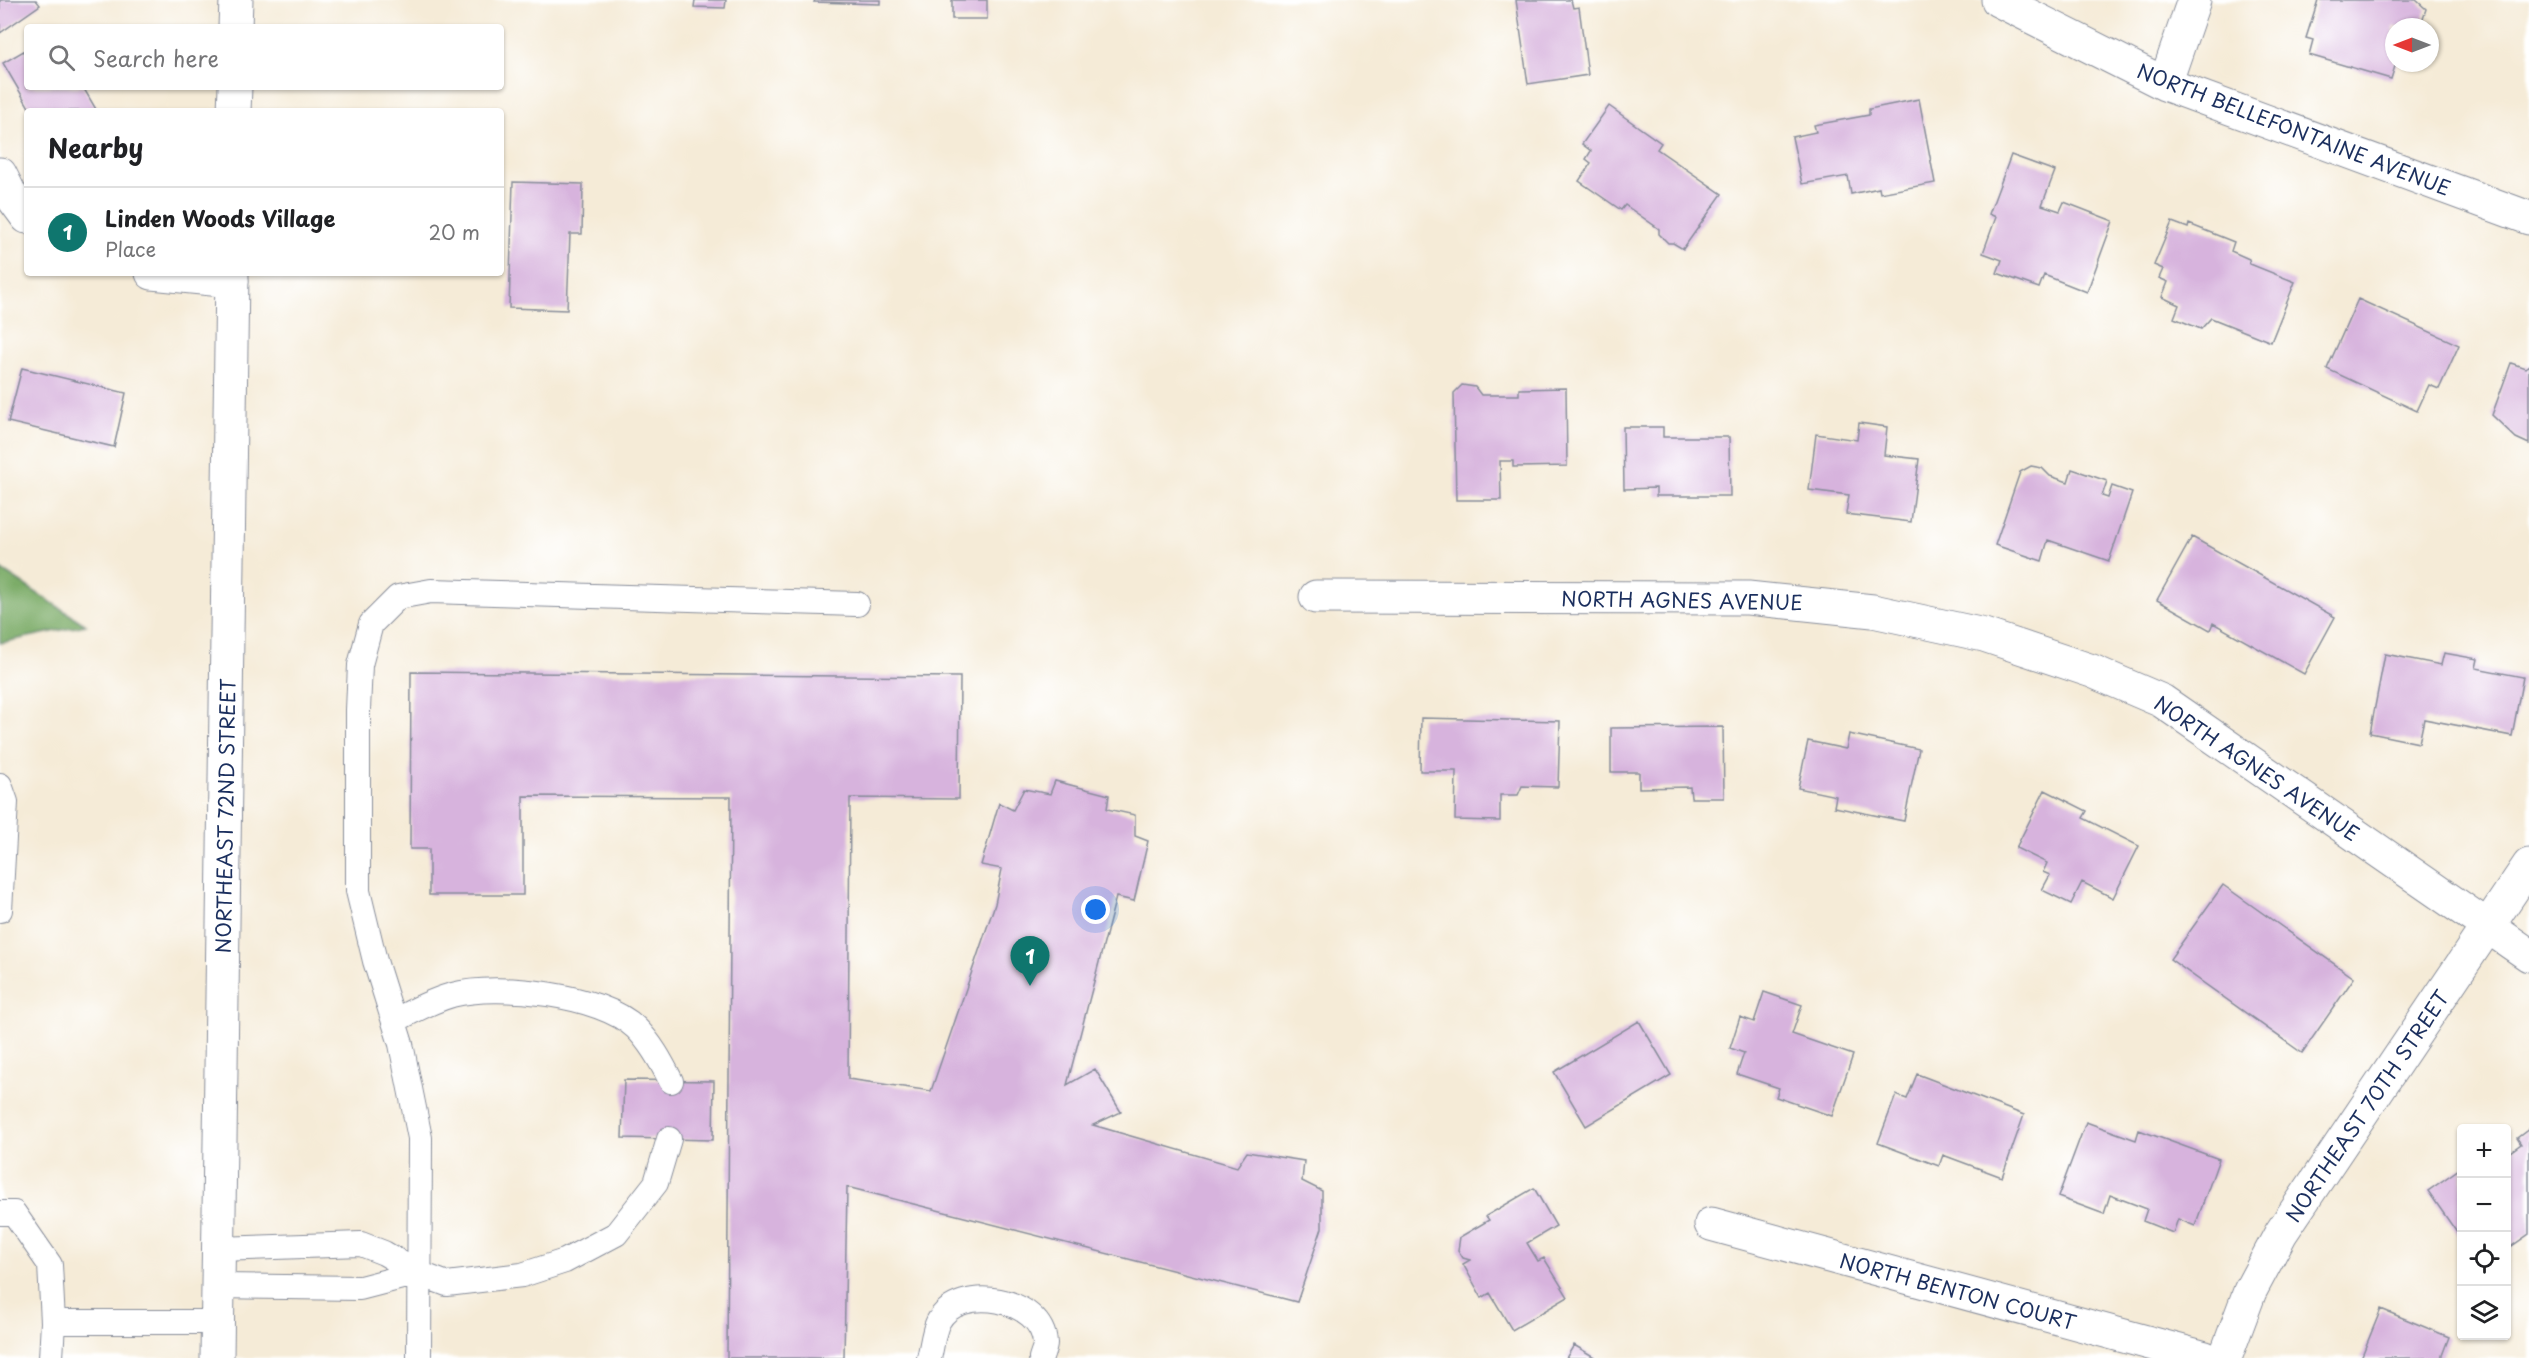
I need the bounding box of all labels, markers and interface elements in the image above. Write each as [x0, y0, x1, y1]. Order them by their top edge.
north arrow [2385, 18, 2439, 72]
search box [24, 24, 504, 90]
icon: search [45, 41, 78, 74]
text: Search here [93, 41, 219, 74]
street label: NORTH BELLEFONTAINE AVENUE [2133, 55, 2455, 203]
text: Nearby [48, 128, 143, 167]
text: Linden Woods Village [105, 201, 335, 234]
text: 1 [63, 217, 72, 247]
text: 20 m [428, 217, 480, 247]
text: Place [105, 234, 156, 264]
street label: NORTH AGNES AVENUE [1561, 583, 1803, 617]
street label: NORTHEAST 72ND STREET [208, 678, 242, 954]
street label: NORTH AGNES AVENUE [2148, 688, 2366, 848]
your location [1081, 895, 1110, 924]
pin: 1 [1010, 936, 1050, 986]
street label: NORTHEAST 70TH STREET [2278, 984, 2456, 1228]
map controls [2457, 1124, 2511, 1340]
button: + [2457, 1124, 2511, 1178]
button: − [2457, 1178, 2511, 1232]
button: locate [2457, 1232, 2511, 1286]
street label: NORTH BENTON COURT [1837, 1245, 2080, 1337]
button: layers [2457, 1286, 2511, 1340]

